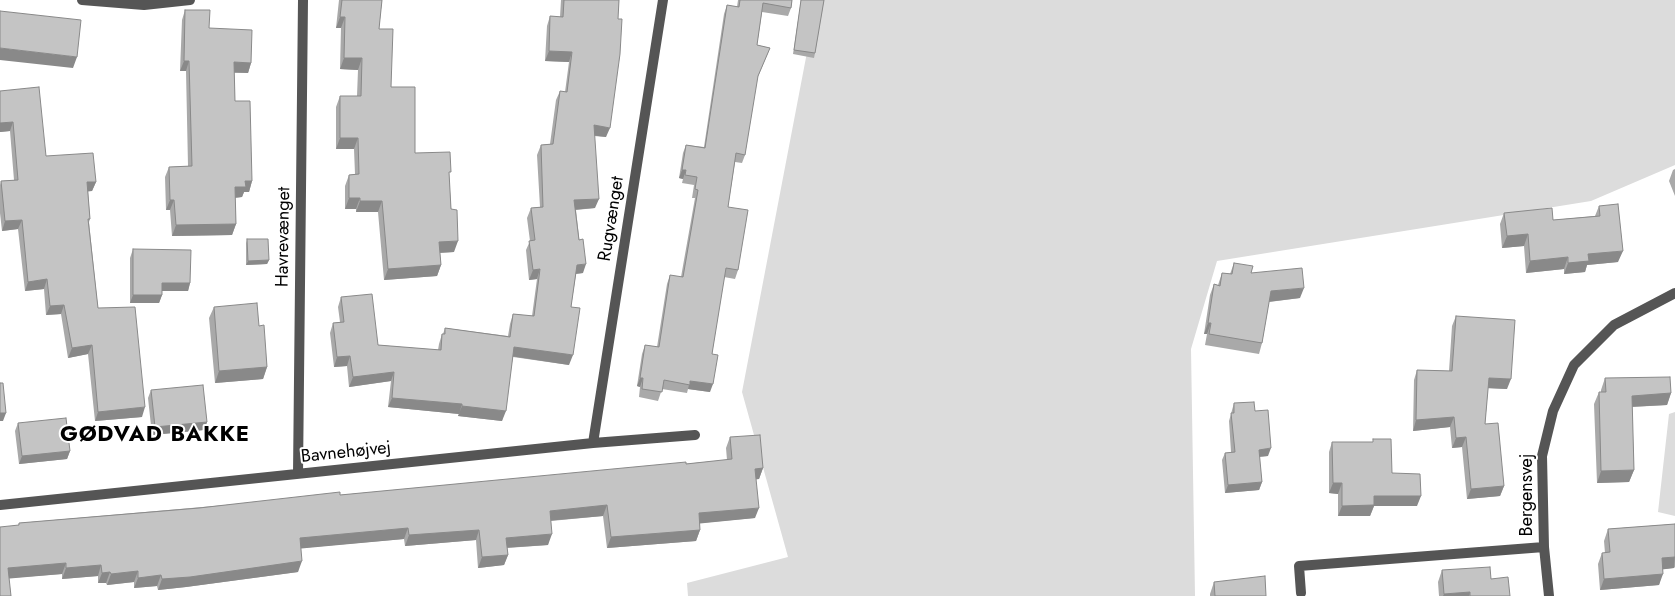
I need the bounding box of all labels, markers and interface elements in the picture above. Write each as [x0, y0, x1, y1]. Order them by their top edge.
street label: Rugvænget [595, 175, 629, 263]
street label: Havrevænget [272, 187, 296, 287]
district label: GØDVAD BAKKE [58, 423, 252, 449]
street label: Bavnehøjvej [300, 438, 392, 468]
street label: Bergensvej [1517, 454, 1539, 536]

